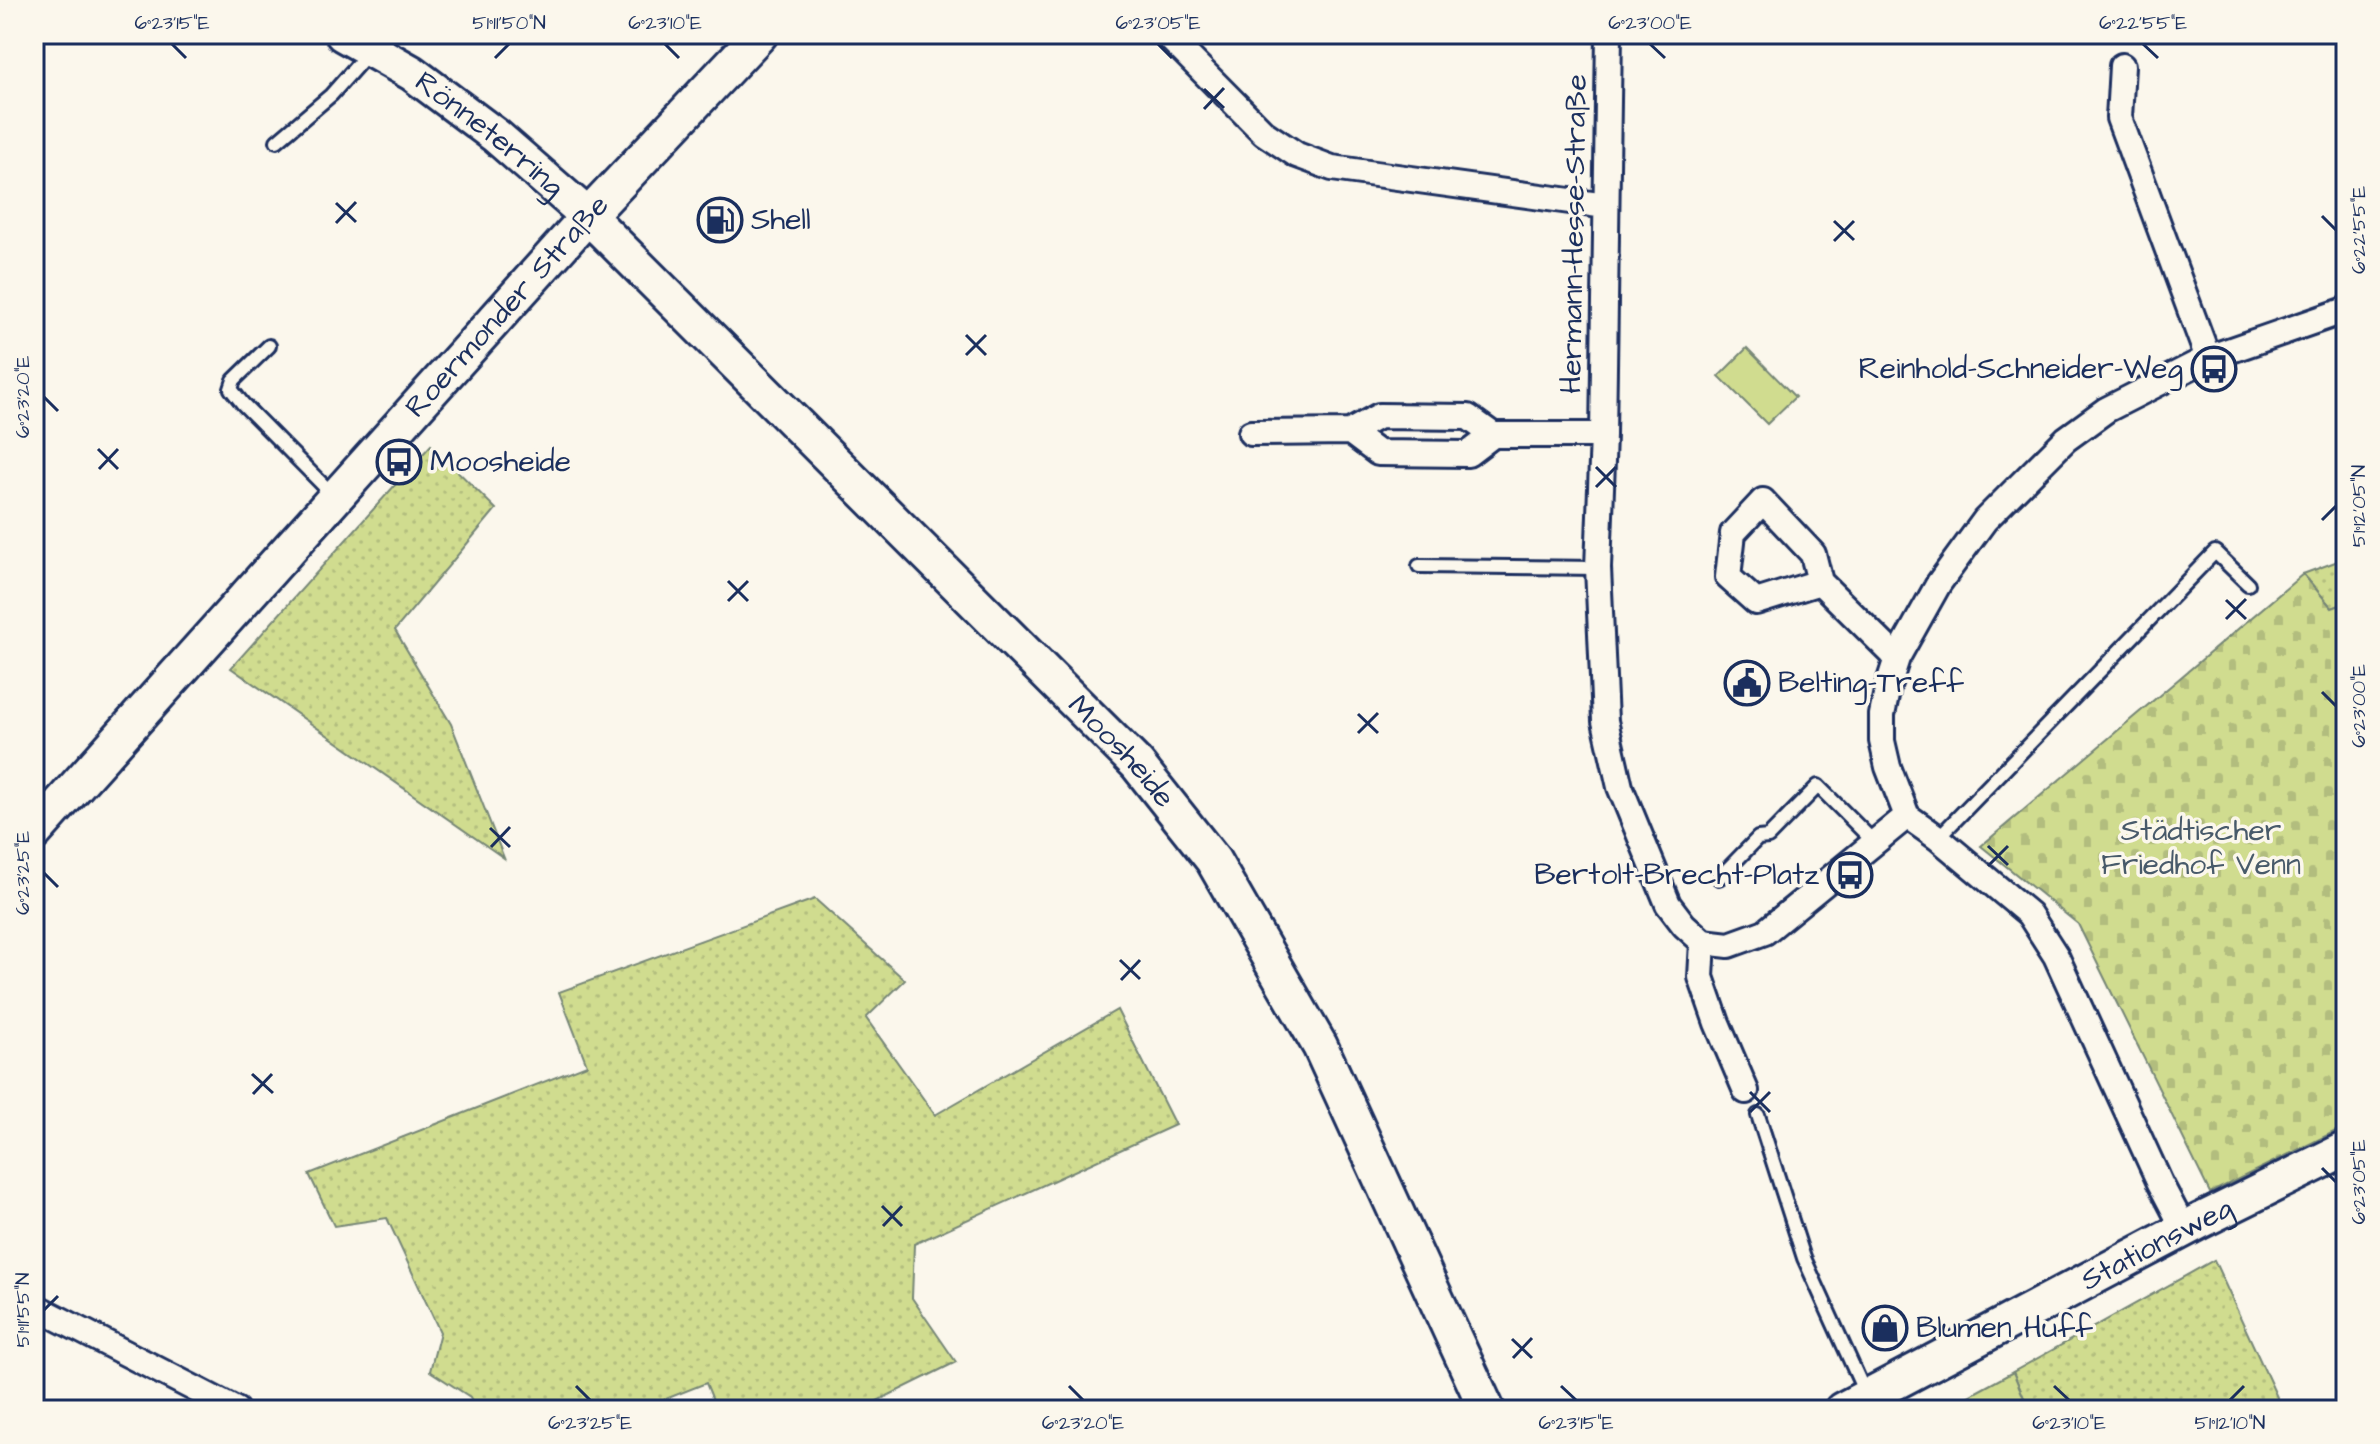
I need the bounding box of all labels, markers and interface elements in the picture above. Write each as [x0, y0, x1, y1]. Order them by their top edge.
text: 6°23'15"E [134, 9, 210, 37]
text: 51°11'50"N [472, 9, 546, 37]
text: 6°23'10"E [628, 9, 702, 37]
text: 6°23'05"E [1115, 9, 1201, 37]
text: 6°23'00"E [1608, 9, 1692, 37]
text: 6°22'55"E [2099, 9, 2187, 37]
street label: Rönneterring [406, 61, 573, 208]
street label: Hermann-Hesse-Straße [1550, 74, 1598, 394]
street label: Roermonder Straße [395, 185, 619, 427]
text: 6°22'55"E [2345, 186, 2373, 274]
fuel station icon: Shell [696, 196, 744, 244]
place label: Shell [751, 199, 811, 241]
bus stop icon: Reinhold-Schneider-Weg [2190, 345, 2238, 393]
place label: Reinhold-Schneider-Weg [1858, 348, 2183, 391]
text: 6°23'20"E [9, 356, 37, 438]
bus stop icon: Moosheide [375, 438, 423, 486]
place label: Moosheide [430, 441, 571, 483]
text: 51°12'05"N [2345, 465, 2373, 547]
public building icon: Belting-Treff [1723, 659, 1771, 707]
place label: Belting-Treff [1778, 662, 1964, 705]
text: 6°23'00"E [2345, 664, 2373, 748]
street label: Moosheide [1058, 685, 1185, 817]
park label: Städtischer Friedhof Venn [2101, 810, 2301, 886]
text: 6°23'25"E [9, 831, 37, 915]
bus stop icon: Bertolt-Brecht-Platz [1826, 851, 1874, 899]
place label: Bertolt-Brecht-Platz [1534, 854, 1819, 896]
text: 6°23'05"E [2345, 1139, 2373, 1225]
street label: Stationsweg [2073, 1187, 2241, 1301]
text: 51°11'55"N [9, 1272, 37, 1348]
shop icon: Blumen Huff [1861, 1304, 1909, 1352]
place label: Blumen Huff [1916, 1307, 2093, 1349]
text: 6°23'25"E [548, 1409, 632, 1437]
text: 6°23'20"E [1042, 1409, 1124, 1437]
text: 6°23'15"E [1538, 1409, 1614, 1437]
text: 6°23'10"E [2032, 1409, 2106, 1437]
text: 51°12'10"N [2195, 1409, 2265, 1437]

